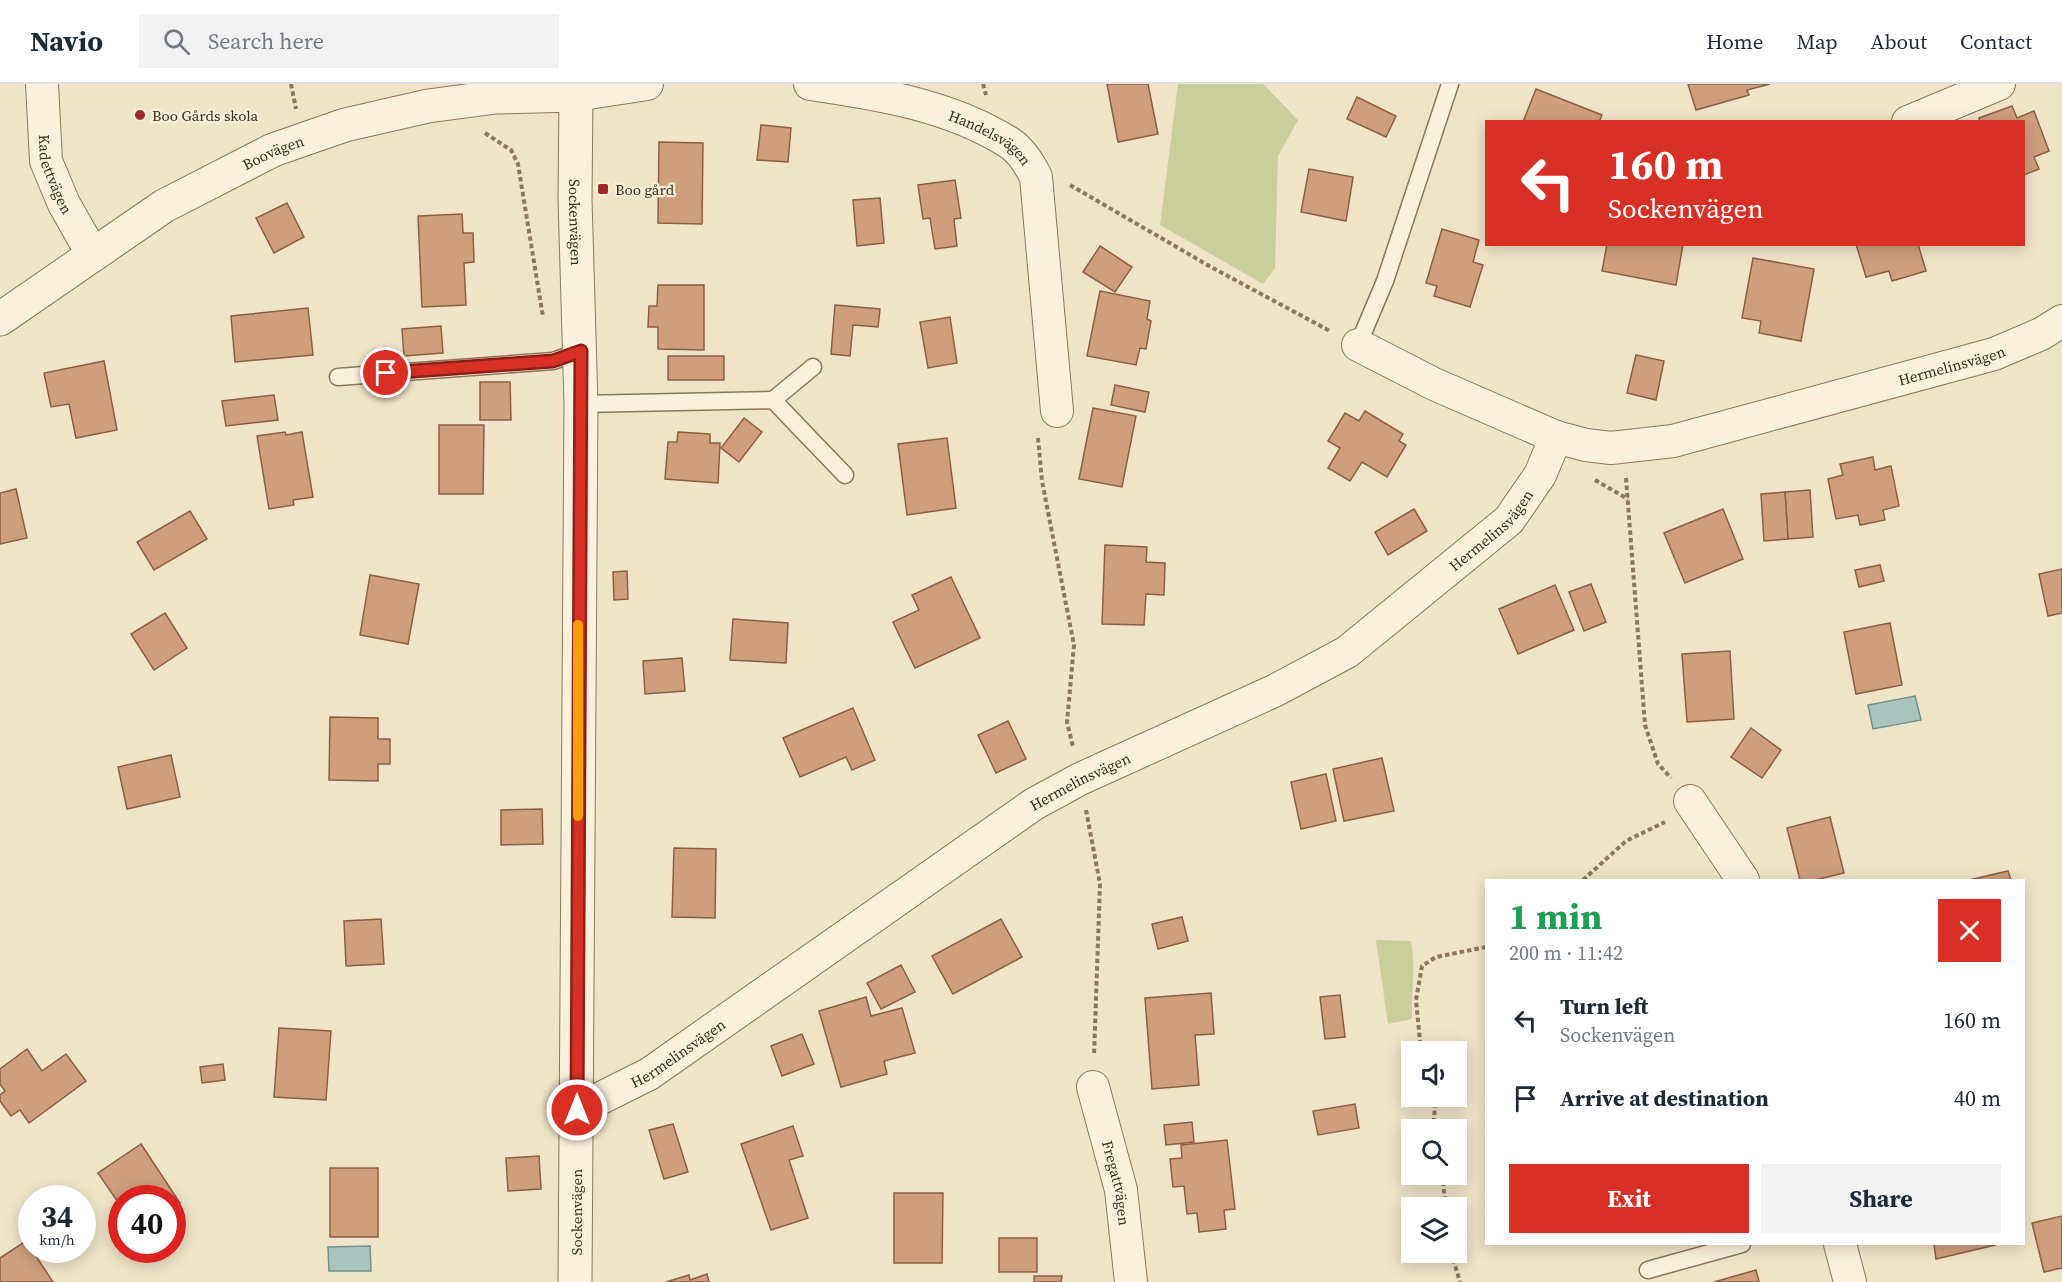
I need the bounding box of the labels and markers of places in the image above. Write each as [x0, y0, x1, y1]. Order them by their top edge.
place label: Boo Gårds skola [152, 105, 259, 126]
marker: Boo Gårds skola [133, 108, 147, 122]
place label: Boo gård [615, 179, 675, 200]
marker: Boo gård [596, 182, 610, 196]
pin [360, 347, 411, 398]

